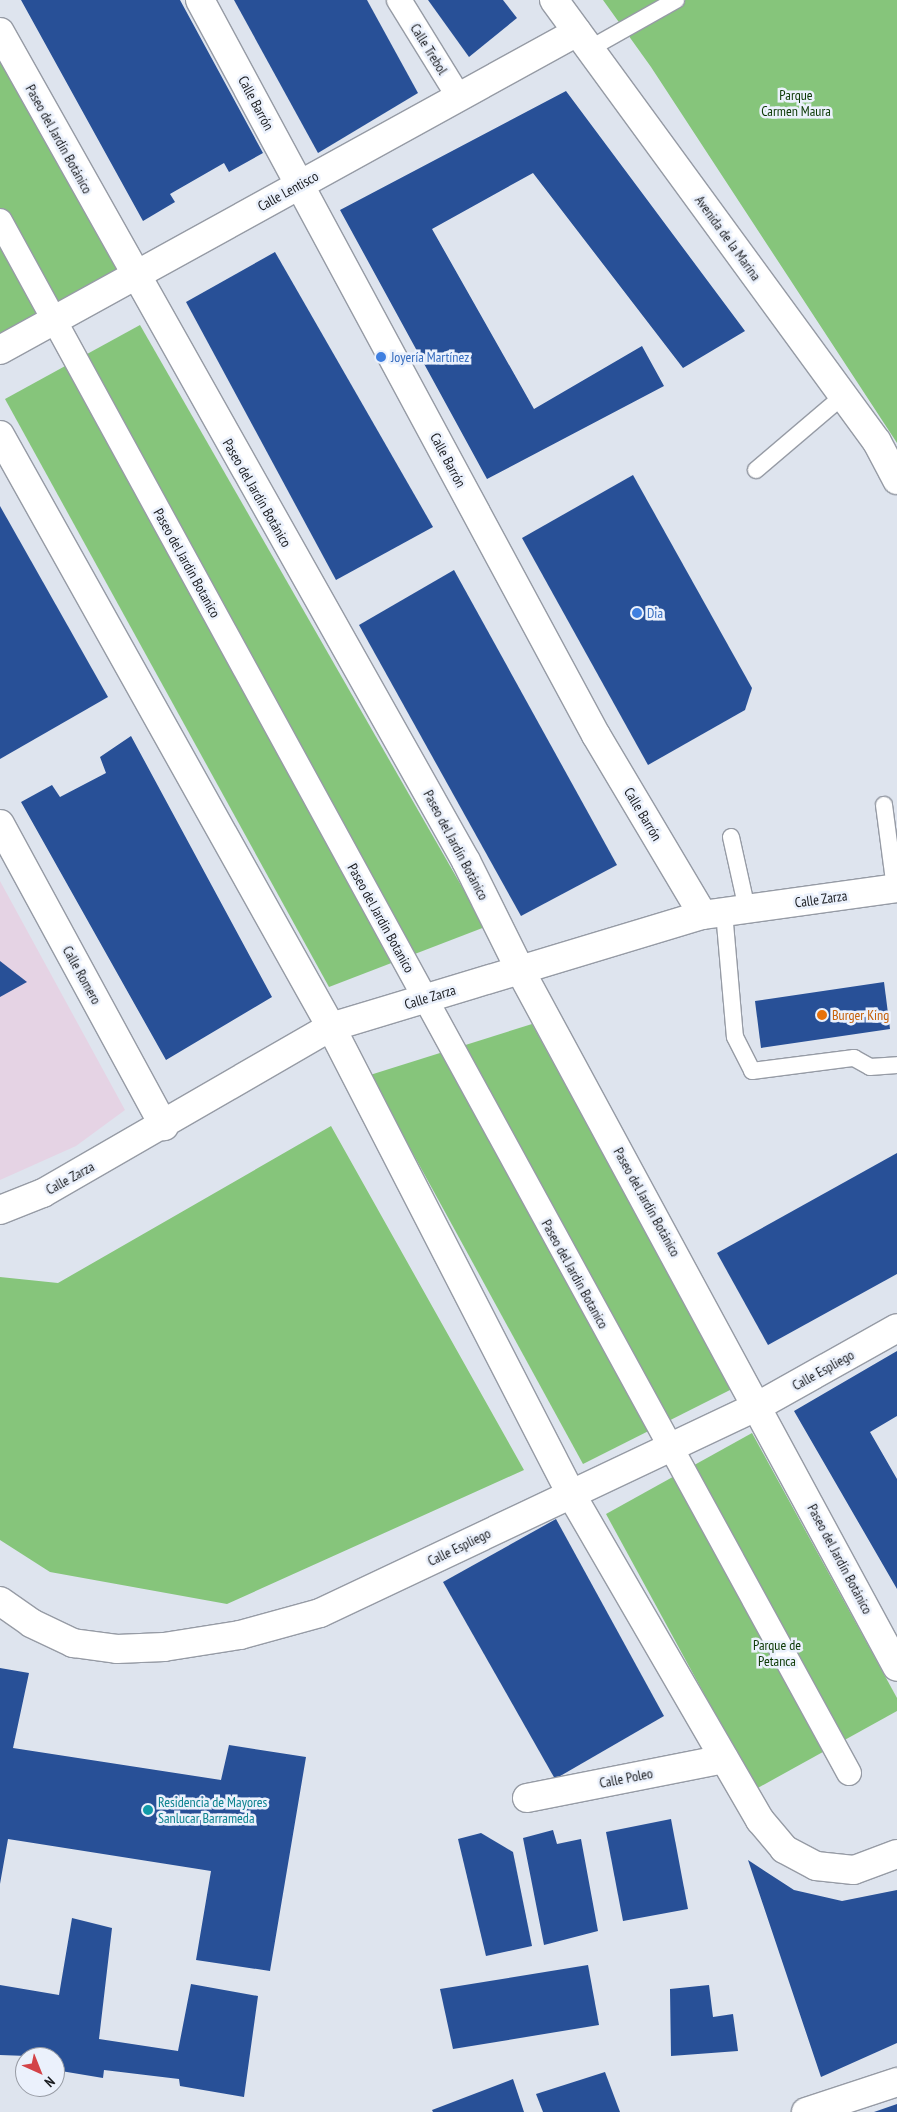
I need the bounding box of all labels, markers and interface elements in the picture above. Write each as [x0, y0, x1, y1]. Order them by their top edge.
street label: Calle Trebol [407, 20, 451, 78]
street label: Calle Barrón [235, 73, 277, 133]
street label: Paseo del Jardín Botánico [22, 82, 96, 196]
park label: Parque Carmen Maura [761, 87, 831, 120]
street label: Calle Lentisco [255, 167, 321, 215]
street label: Avenida de la Marina [692, 192, 764, 284]
place label: Joyería Martínez [391, 349, 469, 365]
marker: Joyería Martínez [375, 351, 387, 363]
street label: Calle Barrón [427, 430, 469, 490]
street label: Paseo del Jardín Botánico [219, 436, 295, 550]
street label: Paseo del Jardin Botanico [150, 506, 224, 620]
place label: Dia [647, 605, 663, 621]
marker: Dia [631, 607, 643, 619]
street label: Calle Barrón [621, 784, 665, 844]
street label: Paseo del Jardín Botánico [420, 787, 492, 903]
street label: Paseo del Jardin Botanico [344, 861, 418, 975]
street label: Calle Zarza [794, 887, 848, 911]
street label: Calle Romero [59, 943, 105, 1007]
street label: Calle Zarza [402, 981, 458, 1013]
place label: Burger King [832, 1007, 889, 1023]
marker: Burger King [816, 1009, 828, 1021]
street label: Paseo del Jardín Botánico [610, 1145, 684, 1259]
street label: Calle Zarza [43, 1158, 97, 1198]
street label: Paseo del Jardin Botanico [538, 1217, 612, 1331]
street label: Calle Espliego [789, 1346, 857, 1394]
street label: Paseo del Jardín Botánico [804, 1501, 876, 1617]
street label: Calle Espliego [425, 1525, 493, 1569]
park label: Parque de Petanca [753, 1637, 801, 1670]
street label: Calle Poleo [598, 1765, 654, 1791]
place label: Residencia de Mayores Sanlucar Barrameda [158, 1794, 267, 1826]
marker: Residencia de Mayores Sanlucar Barrameda [142, 1804, 154, 1816]
north arrow [15, 2047, 65, 2097]
text: N [41, 2073, 59, 2091]

